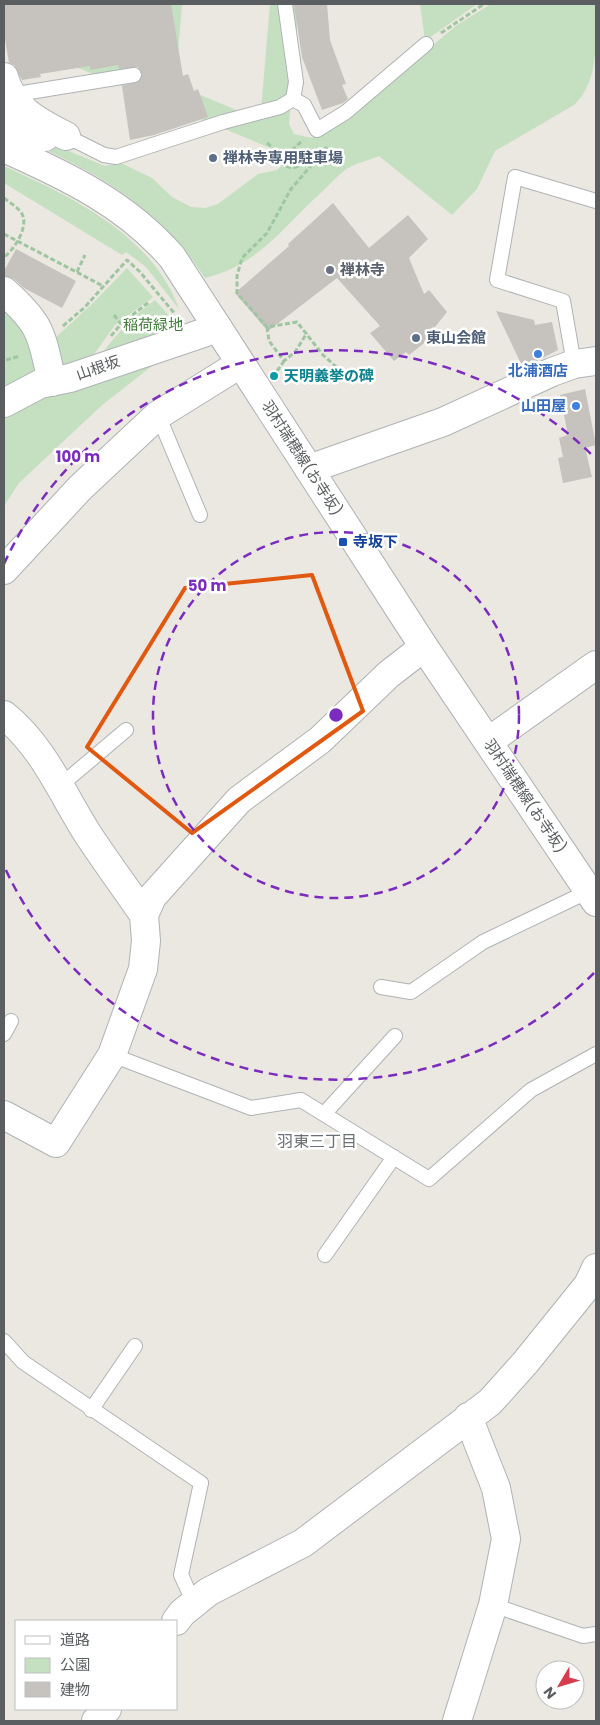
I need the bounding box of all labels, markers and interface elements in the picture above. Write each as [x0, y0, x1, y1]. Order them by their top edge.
place label: 禅林寺専用駐車場 [222, 147, 343, 168]
marker: 禅林寺専用駐車場 [207, 152, 219, 164]
place label: 禅林寺 [339, 259, 385, 280]
marker: 禅林寺 [324, 264, 336, 276]
park label: 稲荷緑地 [123, 314, 183, 335]
place label: 東山会館 [426, 327, 486, 348]
marker: 東山会館 [410, 332, 422, 344]
marker: 北浦酒店 [532, 348, 544, 360]
street label: 山根坂 [73, 350, 123, 385]
place label: 北浦酒店 [508, 360, 568, 381]
place label: 天明義挙の碑 [284, 365, 374, 386]
marker: 天明義挙の碑 [268, 370, 280, 382]
place label: 山田屋 [521, 395, 566, 416]
street label: 羽村瑞穂線(お寺坂) [257, 396, 348, 519]
marker: 山田屋 [570, 400, 582, 412]
text: 100 m [56, 446, 100, 467]
place label: 寺坂下 [353, 531, 398, 552]
marker: 寺坂下 [337, 536, 349, 548]
text: 50 m [188, 575, 226, 596]
centre of rings [327, 706, 345, 724]
street label: 羽村瑞穂線(お寺坂) [479, 734, 571, 857]
district label: 羽東三丁目 [277, 1130, 357, 1153]
legend [15, 1620, 178, 1710]
text: 道路 [60, 1629, 90, 1650]
text: 公園 [60, 1654, 90, 1675]
north arrow [535, 1660, 585, 1710]
text: 建物 [60, 1679, 90, 1700]
text: N [539, 1683, 561, 1703]

